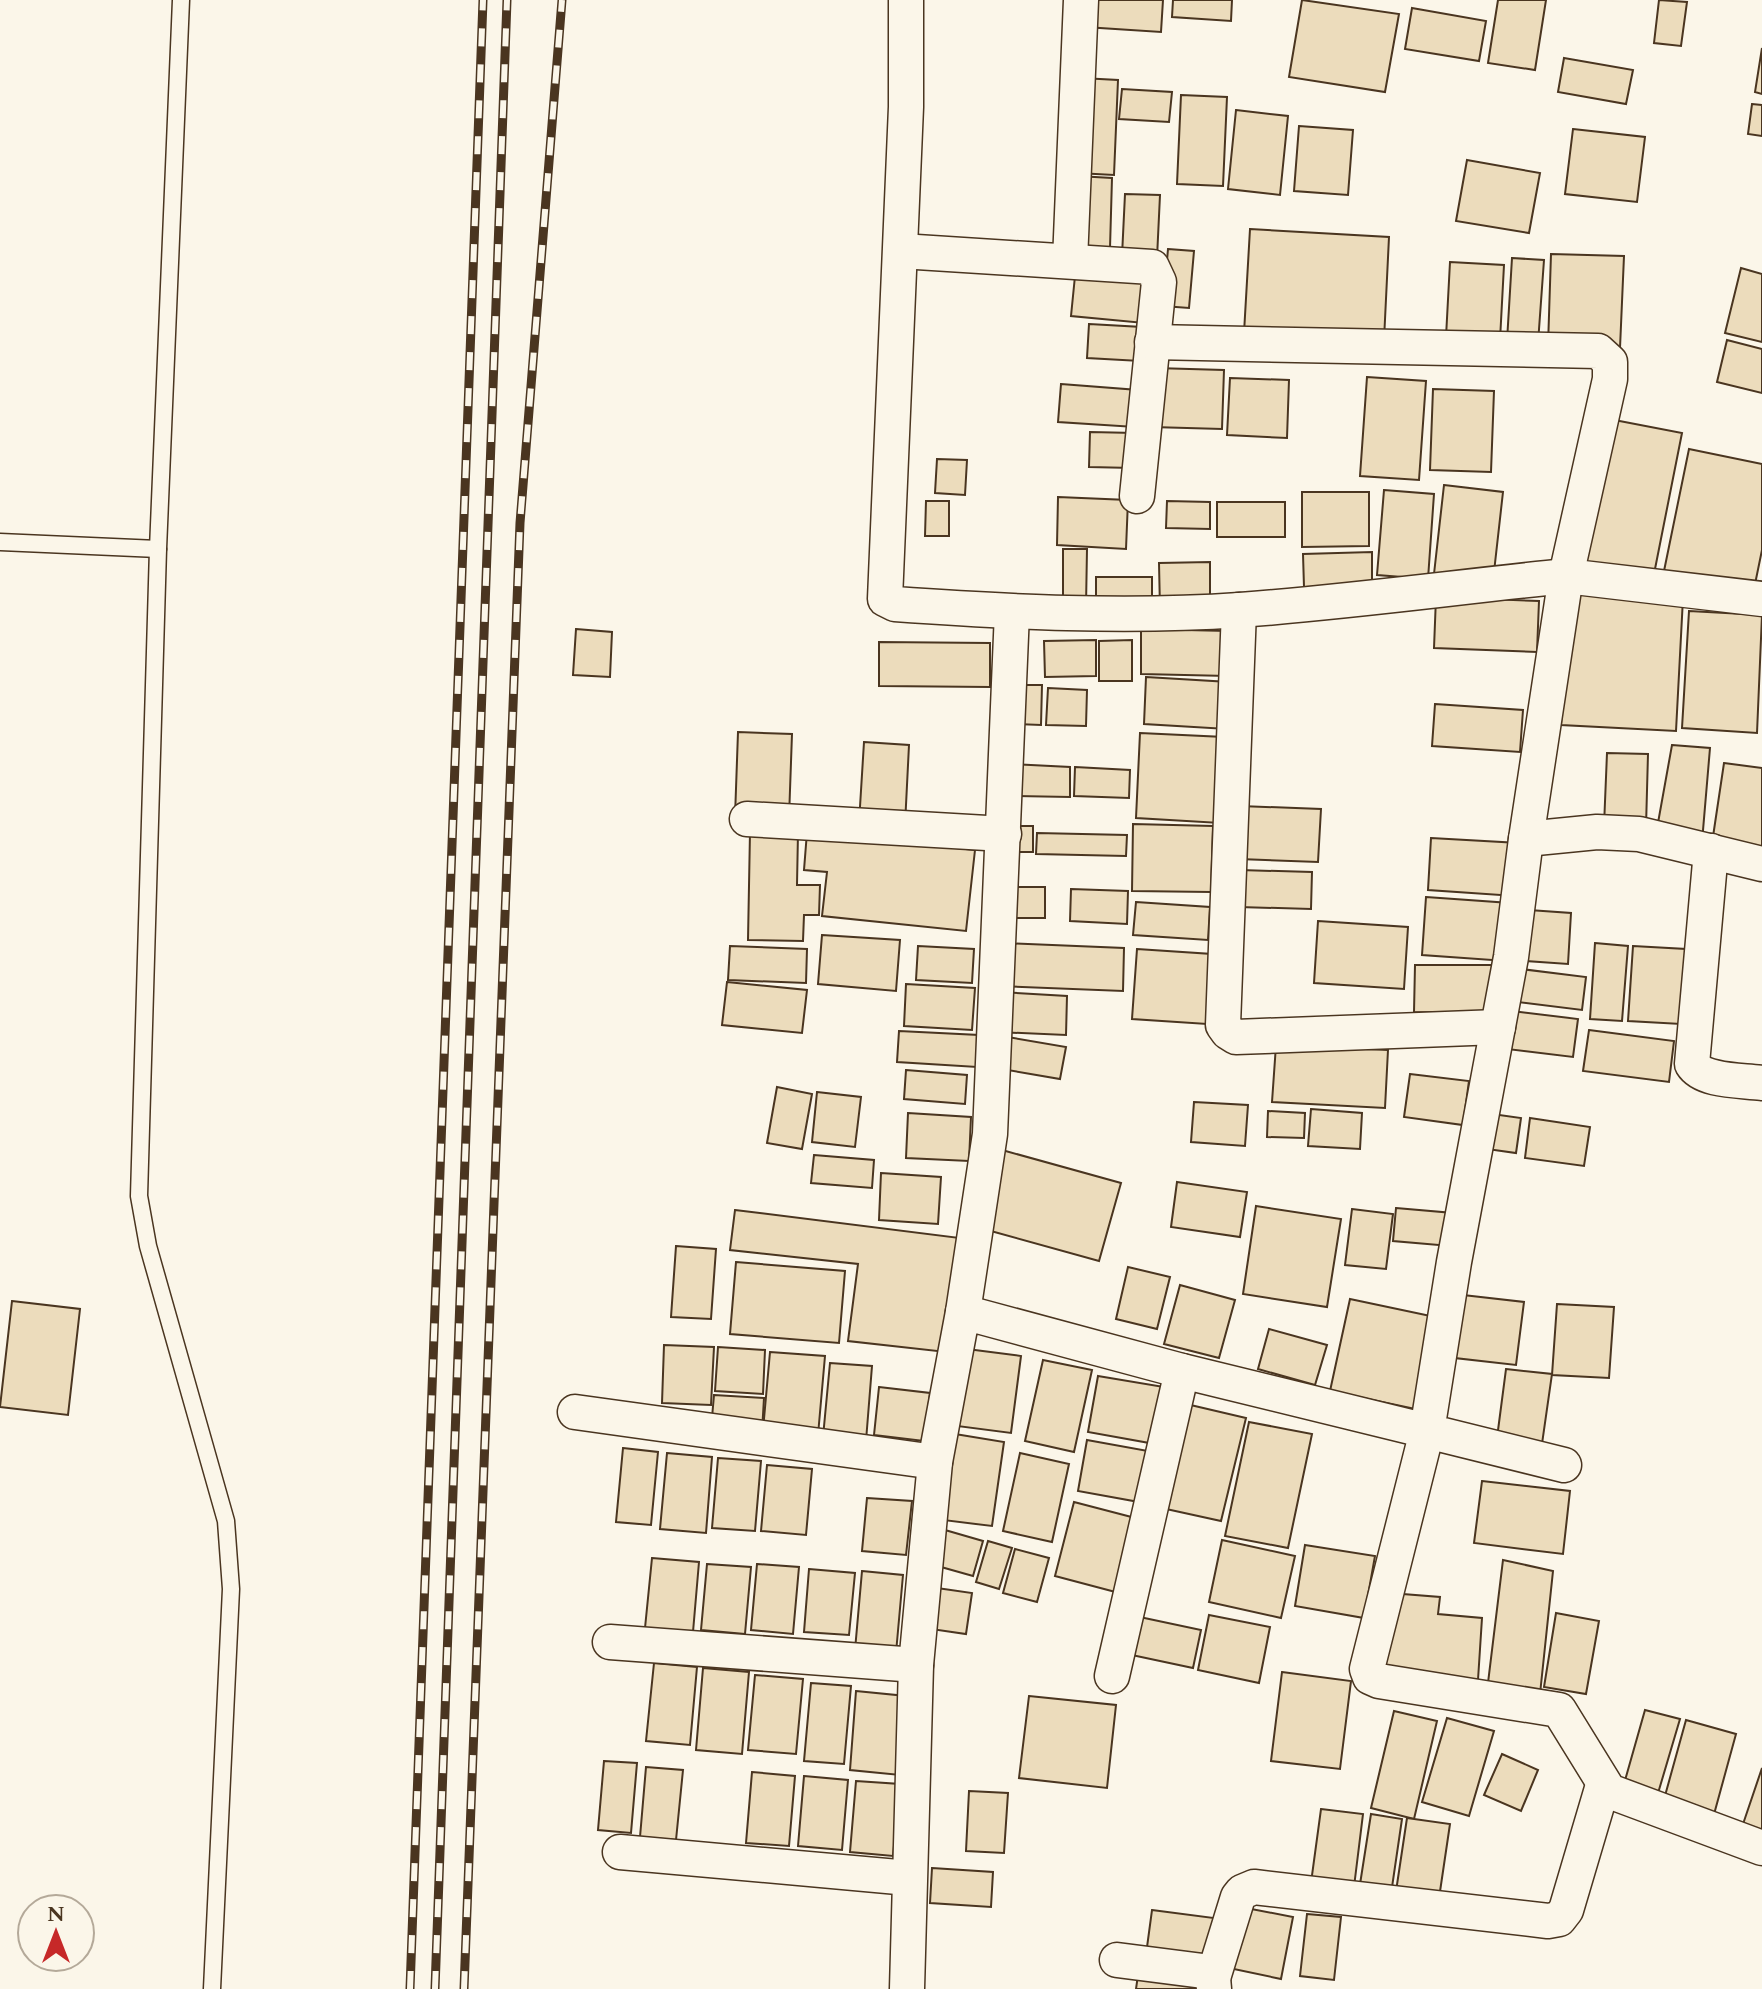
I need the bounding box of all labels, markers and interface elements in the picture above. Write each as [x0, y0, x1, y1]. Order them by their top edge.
north arrow [16, 1893, 96, 1973]
text: N [47, 1898, 65, 1931]

